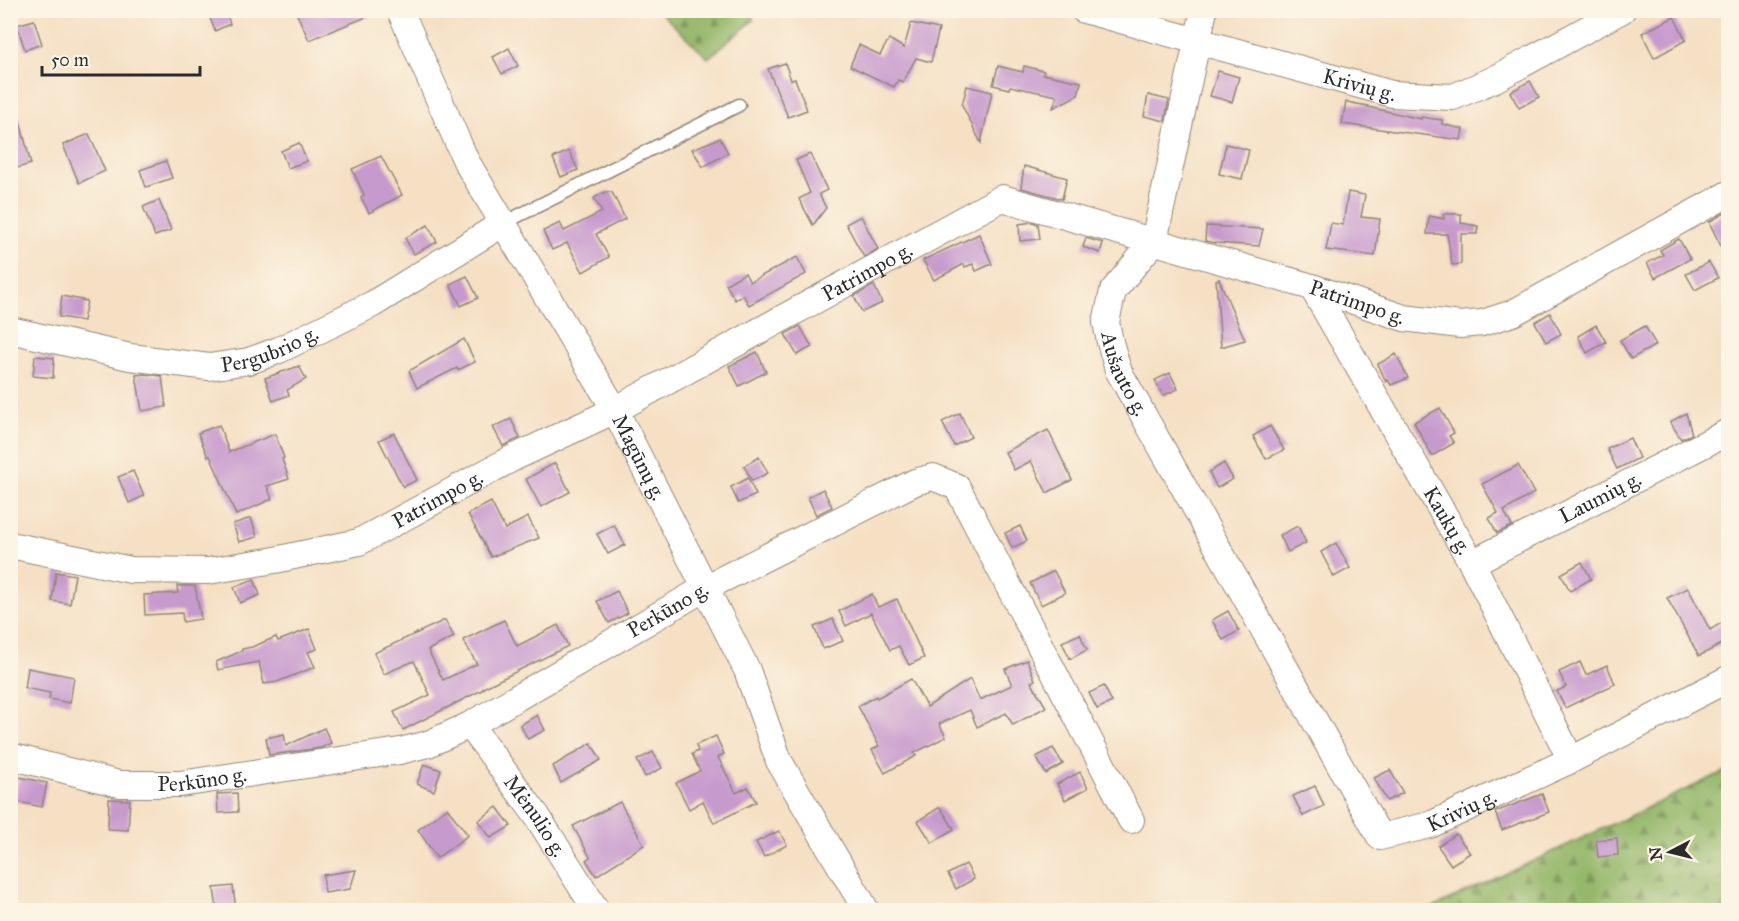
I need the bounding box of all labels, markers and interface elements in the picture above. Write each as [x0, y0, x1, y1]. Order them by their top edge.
scale bar [42, 39, 200, 77]
text: 50 m [51, 49, 89, 71]
street label: Krivių g. [1320, 63, 1395, 107]
street label: Patrimpo g. [817, 237, 917, 307]
street label: Patrimpo g. [1306, 274, 1408, 330]
street label: Pergubrio g. [219, 320, 323, 378]
street label: Aušauto g. [1095, 329, 1154, 420]
street label: Magūnų g. [606, 410, 672, 505]
street label: Patrimpo g. [388, 464, 487, 534]
street label: Laumių g. [1555, 466, 1646, 529]
street label: Kaukų g. [1417, 482, 1477, 559]
street label: Perkūno g. [623, 576, 713, 643]
street label: Perkūno g. [158, 761, 249, 797]
street label: Mėnulio g. [498, 770, 572, 862]
street label: Krivių g. [1423, 783, 1501, 838]
north arrow [1640, 822, 1700, 882]
text: N [1645, 845, 1666, 862]

